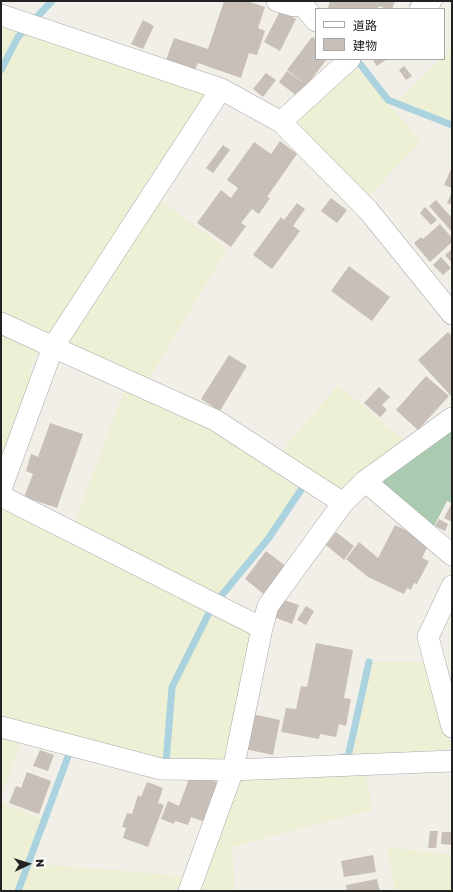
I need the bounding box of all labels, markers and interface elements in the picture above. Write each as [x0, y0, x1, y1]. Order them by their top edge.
legend [315, 8, 445, 60]
text: 道路 [353, 18, 377, 33]
text: 建物 [353, 38, 377, 53]
north arrow [8, 844, 48, 884]
text: N [34, 858, 47, 868]

